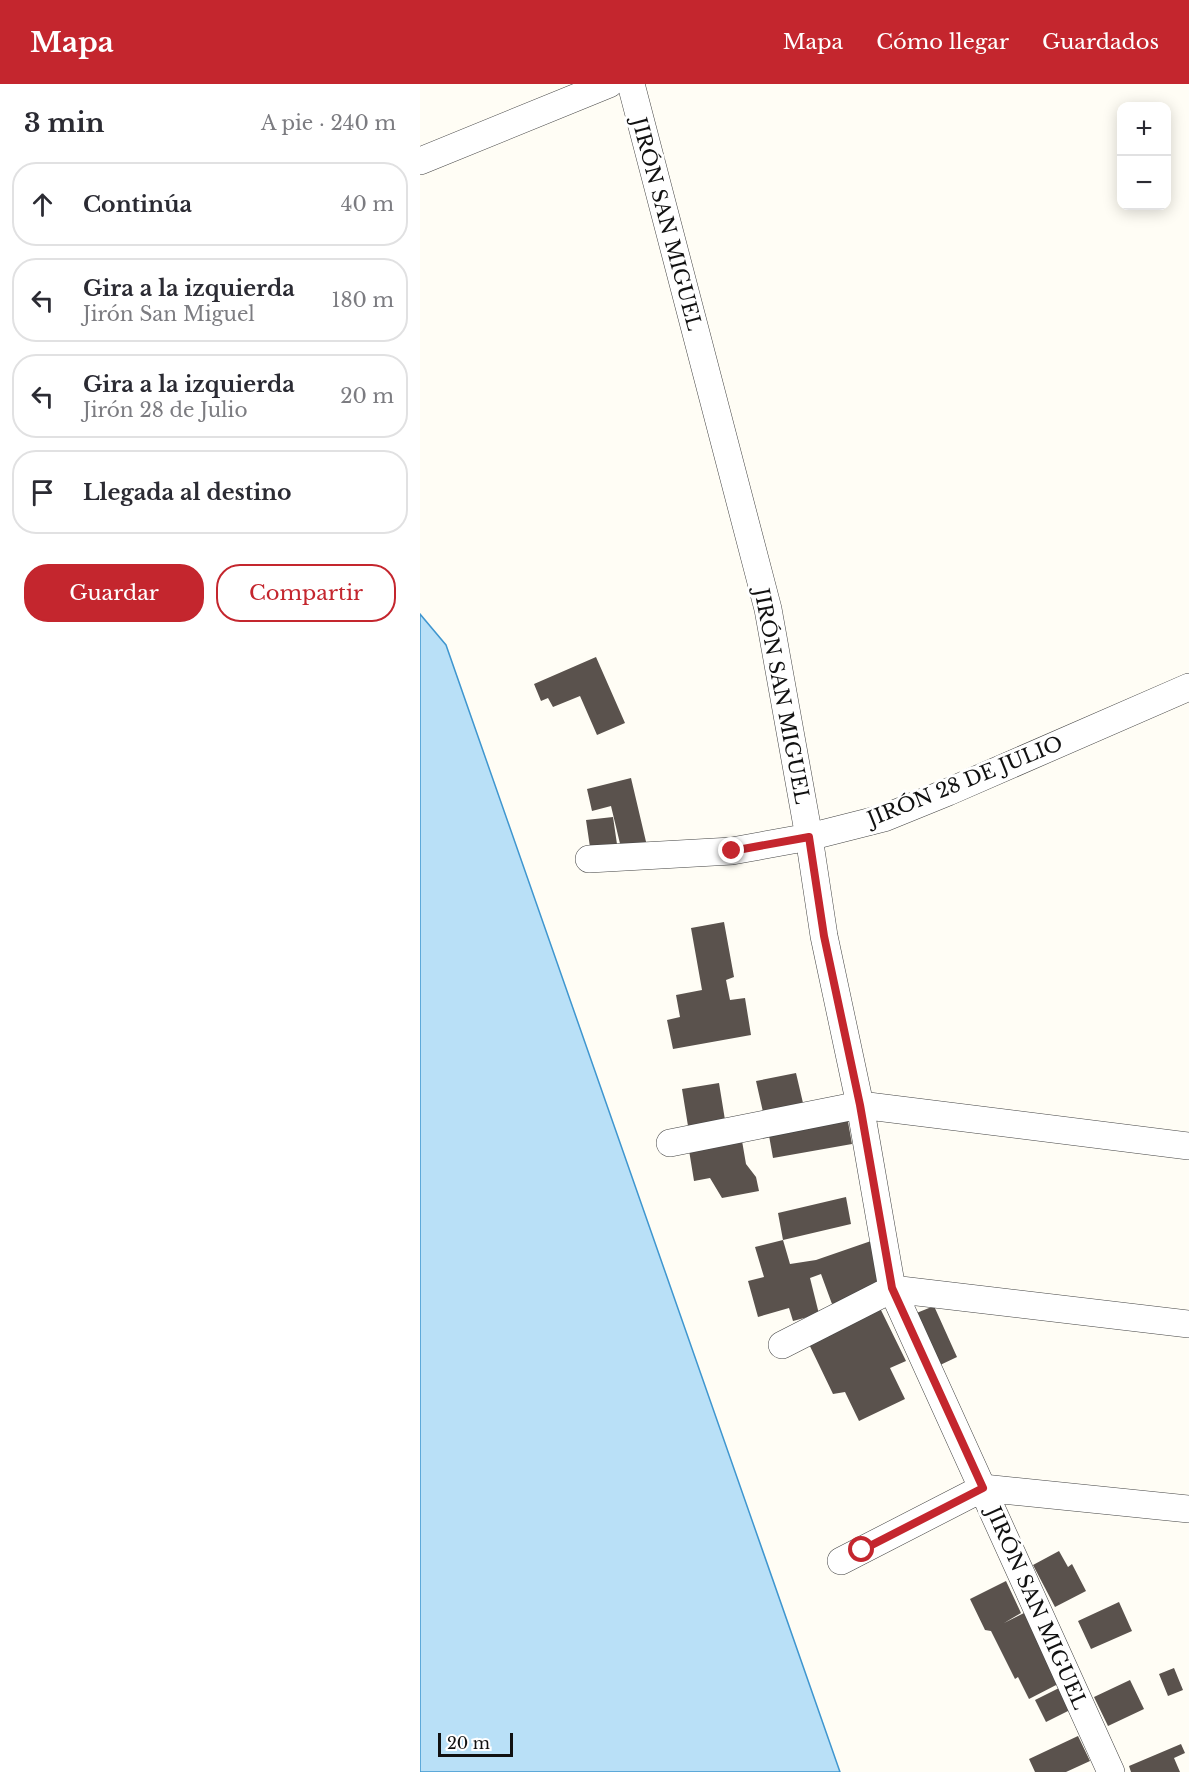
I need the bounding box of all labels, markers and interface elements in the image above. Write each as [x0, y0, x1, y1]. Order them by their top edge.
text: Mapa [30, 25, 114, 60]
text: Mapa [783, 29, 843, 55]
text: Cómo llegar [876, 29, 1009, 55]
text: Guardados [1042, 29, 1159, 55]
map controls [1117, 102, 1171, 210]
button: + [1117, 102, 1171, 156]
text: 3 min [24, 107, 105, 139]
text: A pie · 240 m [261, 111, 396, 135]
street label: JIRÓN SAN MIGUEL [626, 112, 708, 333]
button: − [1117, 156, 1171, 210]
icon: ahead [26, 188, 59, 221]
text: Continúa [83, 191, 192, 218]
text: 40 m [341, 192, 394, 216]
text: Gira a la izquierda [83, 275, 295, 302]
icon: left [26, 284, 59, 317]
text: 180 m [331, 288, 394, 312]
text: Jirón San Miguel [83, 302, 255, 326]
text: Gira a la izquierda [83, 371, 295, 398]
icon: left [26, 380, 59, 413]
text: 20 m [340, 384, 394, 408]
text: Jirón 28 de Julio [83, 398, 248, 422]
icon: arrive [26, 476, 59, 509]
text: Llegada al destino [83, 479, 292, 506]
button: Guardar [24, 564, 204, 622]
button: Compartir [216, 564, 396, 622]
street label: JIRÓN SAN MIGUEL [749, 583, 816, 806]
street label: JIRÓN 28 DE JULIO [861, 730, 1066, 832]
route end [718, 837, 744, 863]
street label: JIRÓN SAN MIGUEL [980, 1500, 1094, 1714]
route start [848, 1536, 874, 1562]
scale bar [438, 1730, 513, 1758]
text: 20 m [447, 1733, 490, 1753]

